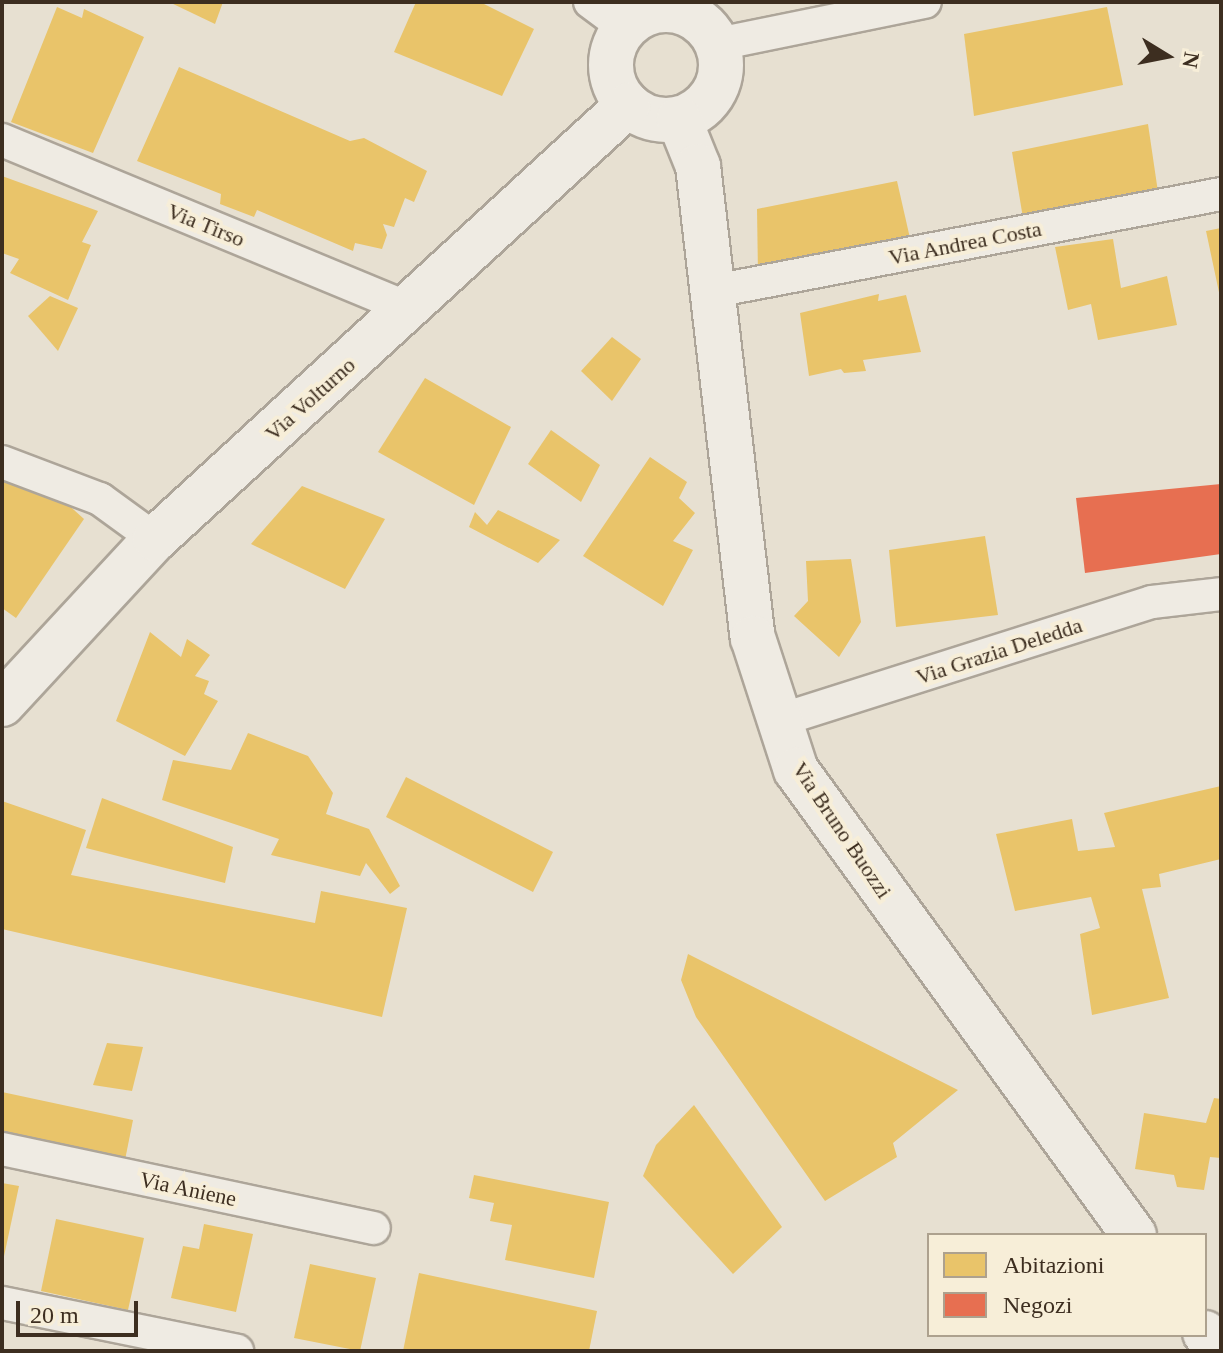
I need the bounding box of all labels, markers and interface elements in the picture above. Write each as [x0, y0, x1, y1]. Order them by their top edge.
north arrow [1127, 16, 1207, 96]
text: N [1177, 50, 1205, 70]
street label: Via Tirso [163, 197, 249, 253]
street label: Via Andrea Costa [886, 215, 1044, 271]
street label: Via Volturno [259, 352, 361, 446]
street label: Via Grazia Deledda [912, 612, 1086, 690]
street label: Via Bruno Buozzi [787, 757, 897, 903]
street label: Via Aniene [137, 1166, 239, 1212]
legend [927, 1233, 1207, 1337]
text: Abitazioni [1003, 1252, 1104, 1278]
scale bar [20, 1285, 142, 1335]
text: Negozi [1003, 1292, 1072, 1318]
text: 20 m [30, 1302, 79, 1328]

